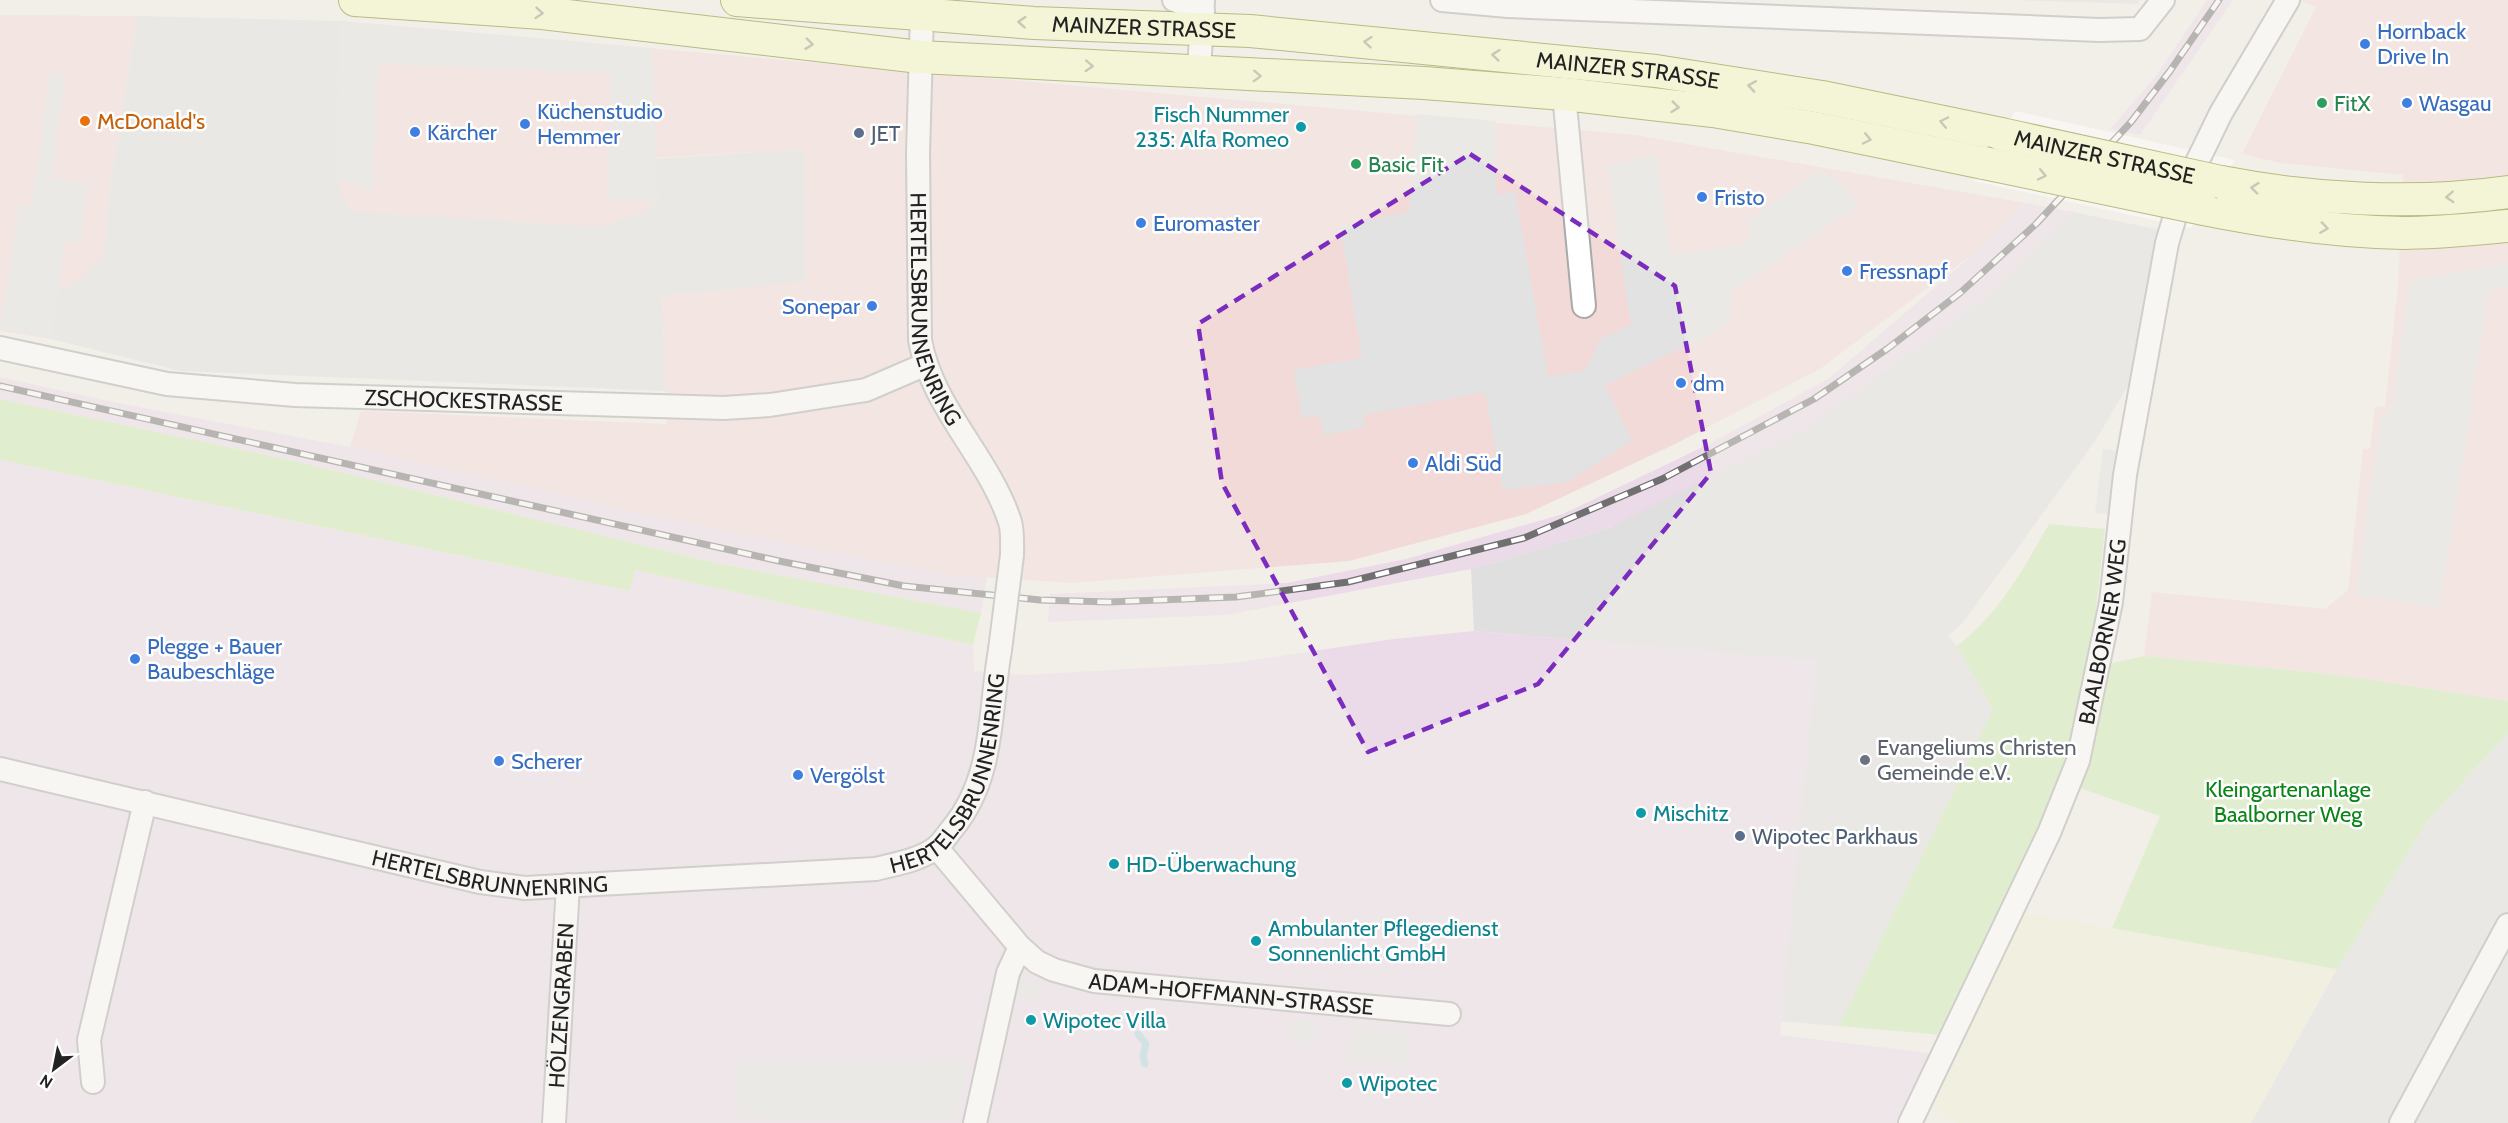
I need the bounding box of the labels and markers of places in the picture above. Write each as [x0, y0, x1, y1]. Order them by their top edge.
place label: Hornback Drive In [2377, 18, 2466, 70]
marker: Hornback Drive In [2358, 37, 2372, 51]
place label: FitX [2334, 90, 2370, 117]
place label: Wasgau [2419, 90, 2492, 117]
marker: FitX [2315, 96, 2329, 110]
marker: Wasgau [2400, 96, 2414, 110]
place label: Küchenstudio Hemmer [537, 98, 663, 150]
place label: Fisch Nummer 235: Alfa Romeo [1135, 101, 1289, 153]
place label: McDonald's [97, 108, 205, 135]
marker: McDonald's [78, 114, 92, 128]
marker: Küchenstudio Hemmer [518, 117, 532, 131]
place label: Kärcher [427, 119, 497, 146]
place label: JET [870, 120, 901, 147]
marker: Fisch Nummer 235: Alfa Romeo [1294, 120, 1308, 134]
marker: Kärcher [408, 125, 422, 139]
marker: JET [852, 126, 866, 140]
place label: Basic Fit [1368, 151, 1444, 178]
marker: Basic Fit [1349, 157, 1363, 171]
place label: Fristo [1714, 184, 1765, 211]
marker: Fristo [1695, 190, 1709, 204]
place label: Euromaster [1153, 210, 1260, 237]
marker: Euromaster [1134, 216, 1148, 230]
place label: Fressnapf [1859, 258, 1948, 285]
marker: Fressnapf [1840, 264, 1854, 278]
place label: Sonepar [782, 293, 860, 320]
marker: Sonepar [865, 299, 879, 313]
place label: dm [1693, 370, 1725, 397]
marker: dm [1674, 376, 1688, 390]
place label: Aldi Süd [1425, 450, 1502, 477]
marker: Aldi Süd [1406, 456, 1420, 470]
place label: Plegge + Bauer Baubeschläge [147, 633, 282, 685]
marker: Plegge + Bauer Baubeschläge [128, 652, 142, 666]
place label: Evangeliums Christen Gemeinde e.V. [1877, 734, 2076, 786]
place label: Scherer [511, 748, 582, 775]
marker: Evangeliums Christen Gemeinde e.V. [1858, 753, 1872, 767]
marker: Scherer [492, 754, 506, 768]
place label: Vergölst [810, 762, 886, 789]
marker: Vergölst [791, 768, 805, 782]
place label: Mischitz [1653, 800, 1729, 827]
marker: Mischitz [1634, 806, 1648, 820]
place label: Wipotec Parkhaus [1752, 823, 1918, 850]
marker: Wipotec Parkhaus [1733, 829, 1747, 843]
place label: HD-Überwachung [1126, 851, 1297, 878]
marker: HD-Überwachung [1107, 857, 1121, 871]
place label: Ambulanter Pflegedienst Sonnenlicht GmbH [1268, 915, 1499, 967]
marker: Ambulanter Pflegedienst Sonnenlicht GmbH [1249, 934, 1263, 948]
place label: Wipotec Villa [1043, 1007, 1167, 1034]
marker: Wipotec Villa [1024, 1013, 1038, 1027]
place label: Wipotec [1359, 1070, 1437, 1097]
marker: Wipotec [1340, 1076, 1354, 1090]

